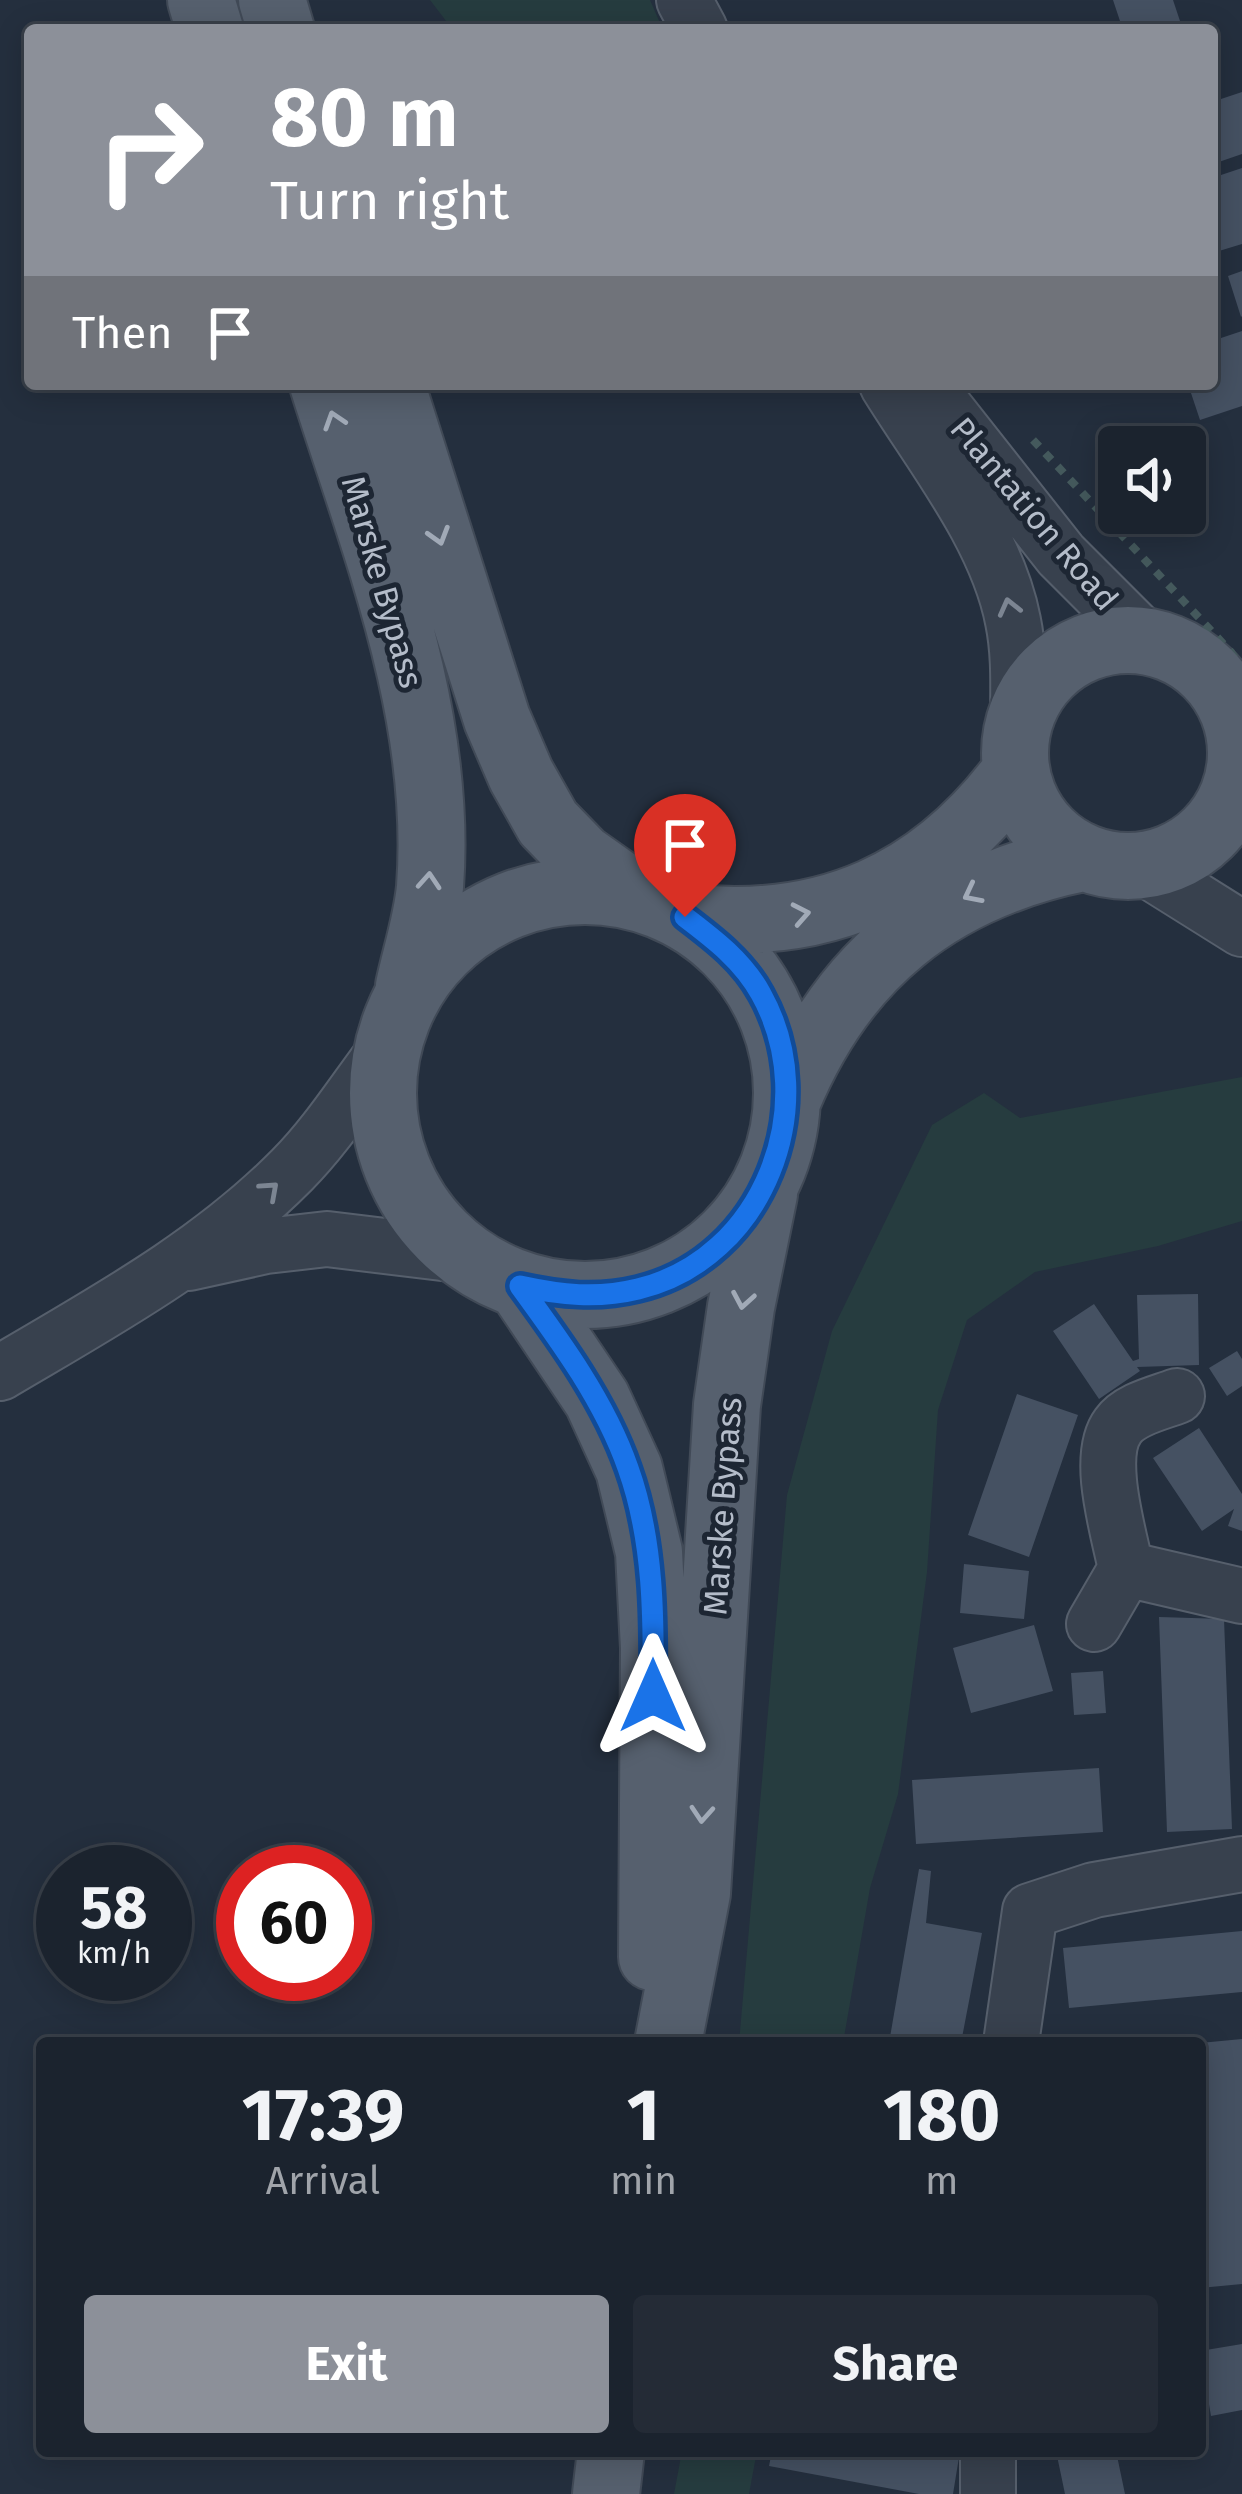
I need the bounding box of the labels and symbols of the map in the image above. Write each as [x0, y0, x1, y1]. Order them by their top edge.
street label: Plantation Road [942, 409, 1126, 619]
one-way arrow [323, 410, 348, 431]
street label: Marske Bypass [333, 472, 431, 692]
one-way arrow [424, 525, 449, 546]
one-way arrow [998, 598, 1023, 618]
pin [634, 794, 736, 917]
one-way arrow [415, 871, 441, 890]
one-way arrow [963, 880, 984, 904]
one-way arrow [791, 902, 811, 928]
one-way arrow [257, 1183, 278, 1204]
one-way arrow [731, 1289, 757, 1309]
street label: Marske Bypass [695, 1396, 751, 1616]
position arrow [590, 1633, 716, 1759]
one-way arrow [690, 1805, 716, 1824]
speed limit sign: 60 [216, 1845, 372, 2001]

